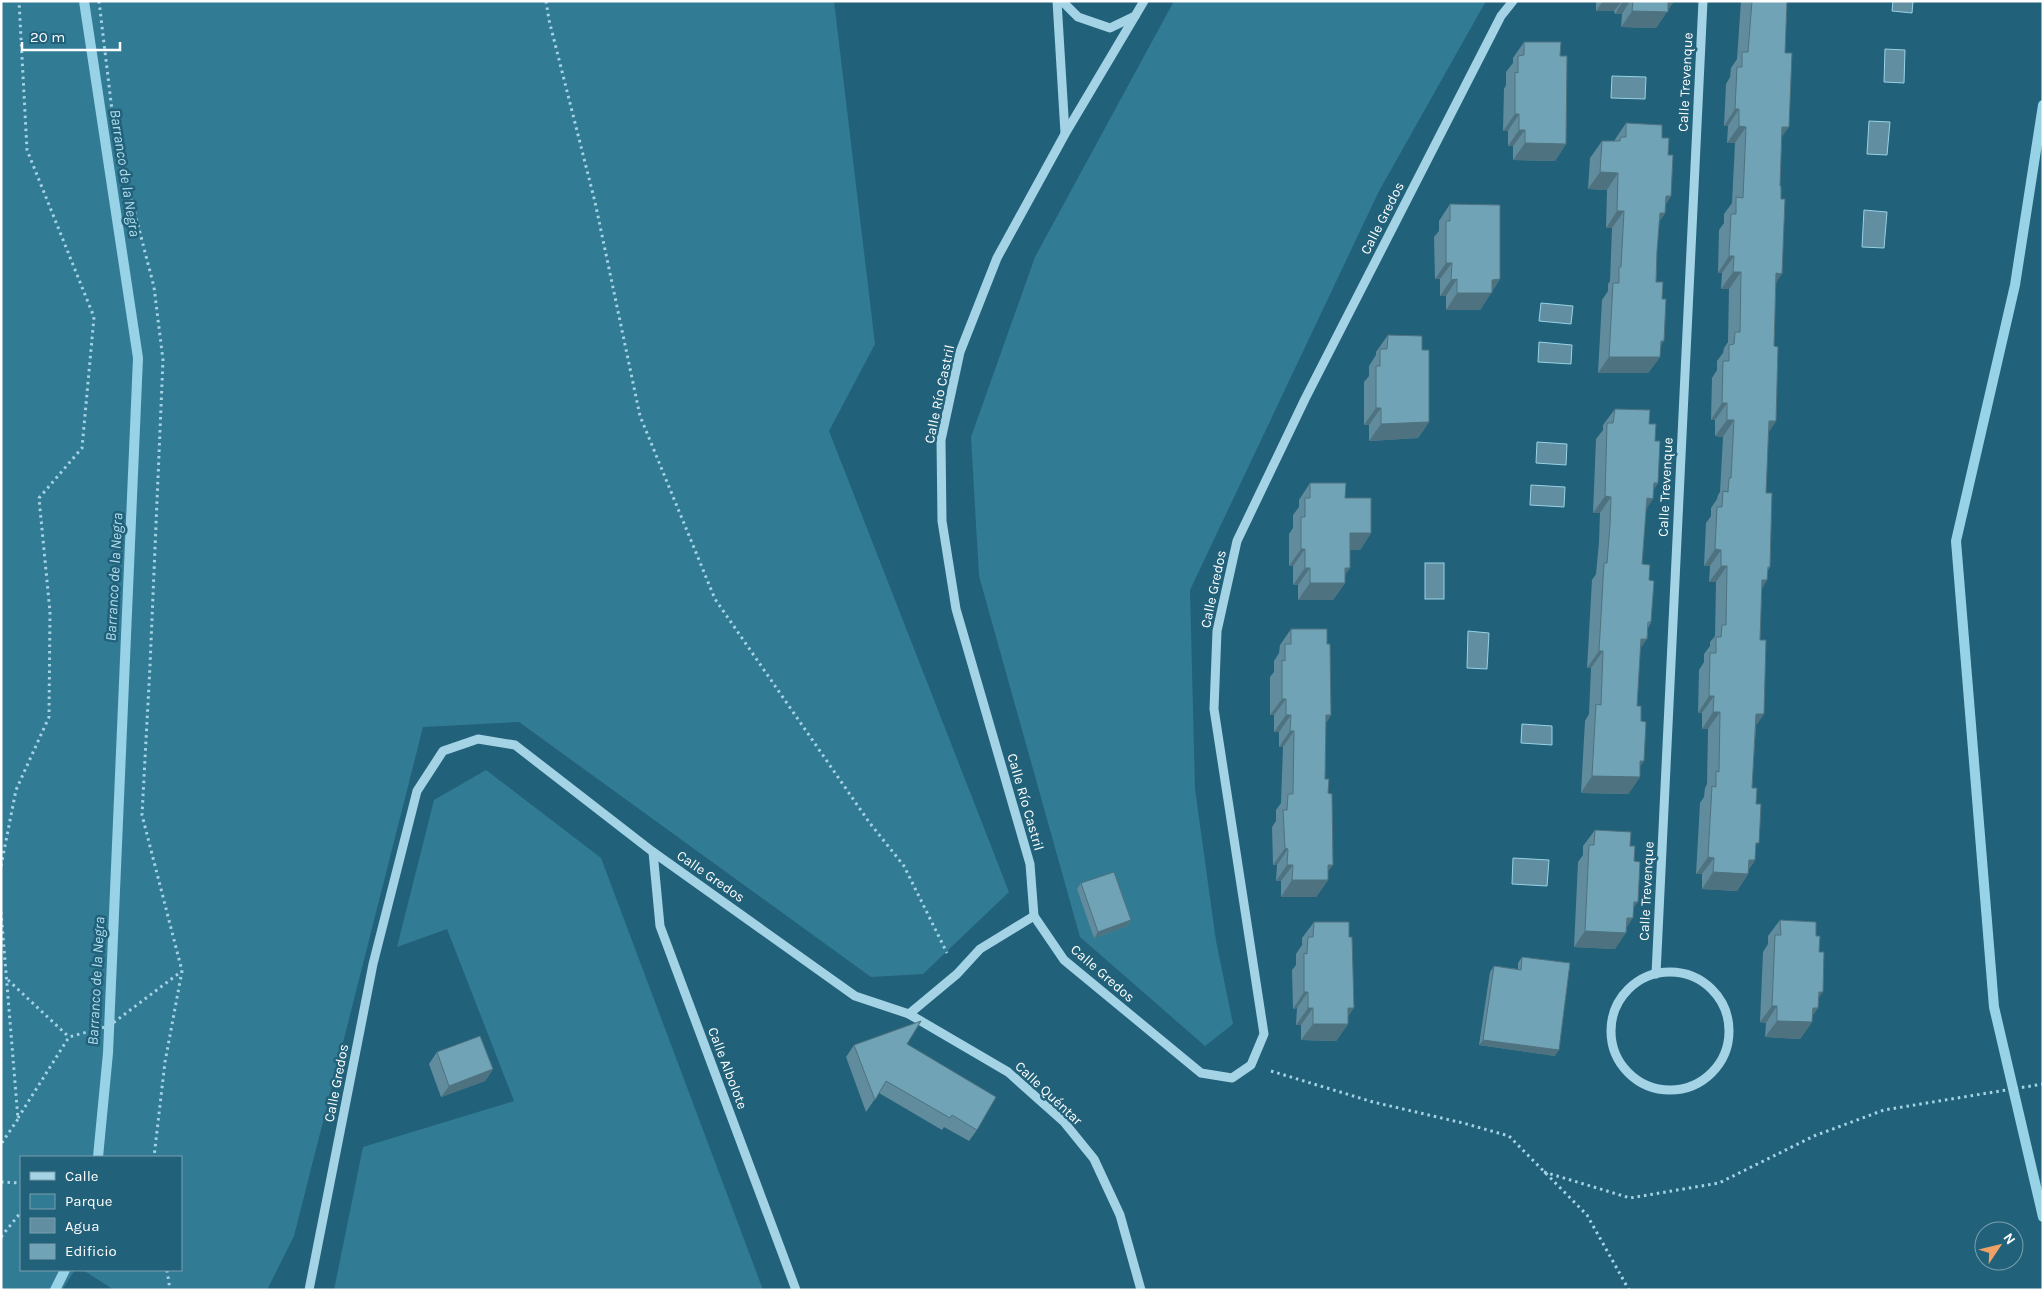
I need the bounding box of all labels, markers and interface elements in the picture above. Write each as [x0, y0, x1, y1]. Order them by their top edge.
scale bar [22, 20, 120, 52]
text: 20 m [30, 28, 65, 46]
street label: Calle Trevenque [1674, 32, 1697, 132]
water label: Barranco de la Negra [106, 108, 144, 238]
street label: Calle Gredos [1357, 179, 1408, 257]
street label: Calle Río Castril [921, 343, 958, 445]
street label: Calle Trevenque [1654, 437, 1677, 537]
water label: Barranco de la Negra [102, 512, 126, 642]
street label: Calle Gredos [1197, 549, 1230, 630]
street label: Calle Río Castril [1004, 752, 1048, 853]
street label: Calle Trevenque [1635, 841, 1658, 941]
street label: Calle Gredos [673, 847, 748, 906]
water label: Barranco de la Negra [84, 916, 108, 1046]
street label: Calle Gredos [1067, 941, 1138, 1006]
street label: Calle Albolote [704, 1025, 751, 1112]
street label: Calle Gredos [321, 1043, 352, 1124]
street label: Calle Quéntar [1011, 1058, 1087, 1130]
legend [20, 1156, 182, 1271]
text: Calle [65, 1167, 99, 1185]
text: Parque [65, 1192, 113, 1210]
text: Agua [65, 1217, 99, 1235]
north arrow [1974, 1221, 2024, 1271]
text: N [1999, 1230, 2019, 1248]
text: Edificio [65, 1242, 117, 1260]

